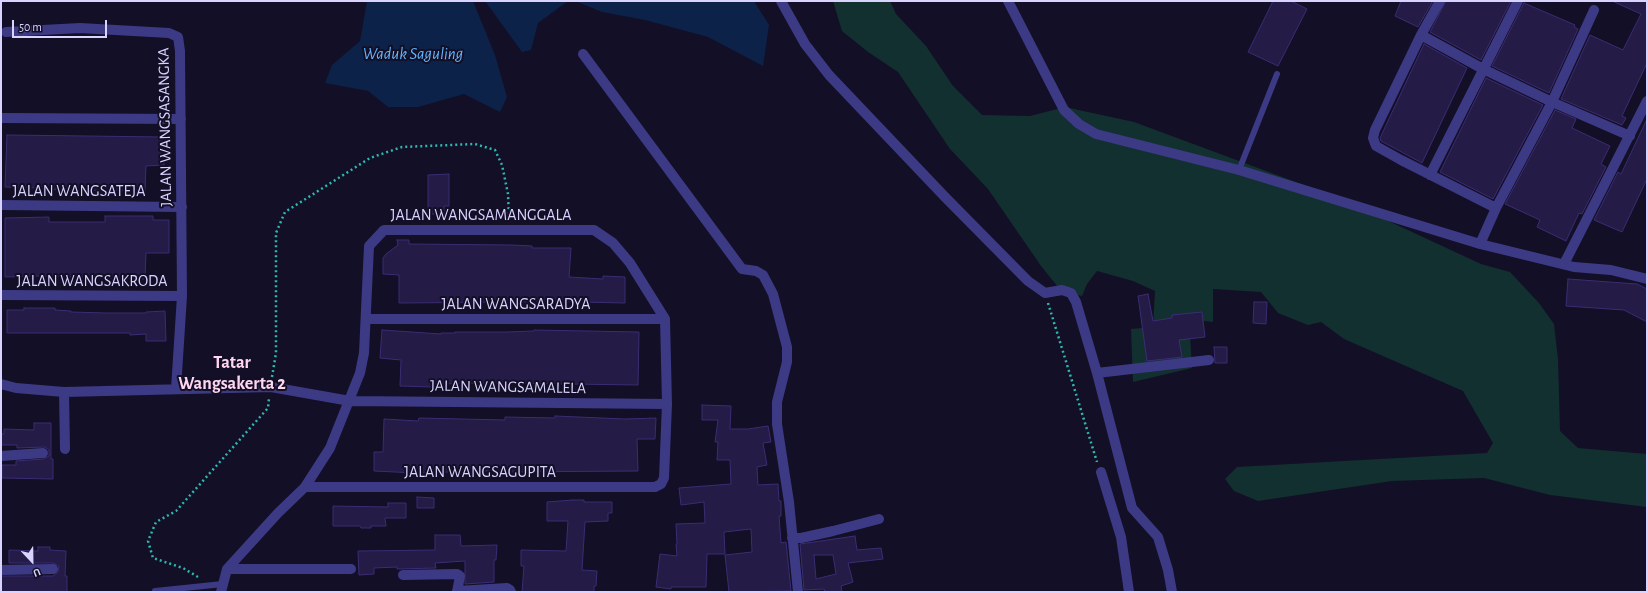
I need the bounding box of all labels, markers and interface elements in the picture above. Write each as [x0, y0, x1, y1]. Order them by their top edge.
scale bar [14, 12, 109, 38]
text: 50 m [19, 21, 42, 33]
water label: Waduk Saguling [363, 44, 463, 64]
street label: JALAN WANGSASANGKA [154, 47, 176, 207]
street label: JALAN WANGSATEJA [13, 181, 145, 201]
street label: JALAN WANGSAMANGGALA [391, 205, 571, 225]
street label: JALAN WANGSAKRODA [17, 271, 167, 291]
street label: JALAN WANGSARADYA [442, 294, 590, 314]
district label: Tatar Wangsakerta 2 [178, 352, 286, 394]
street label: JALAN WANGSAMALELA [430, 376, 586, 398]
street label: JALAN WANGSAGUPITA [404, 462, 556, 482]
north arrow [12, 541, 52, 581]
text: U [31, 566, 42, 579]

